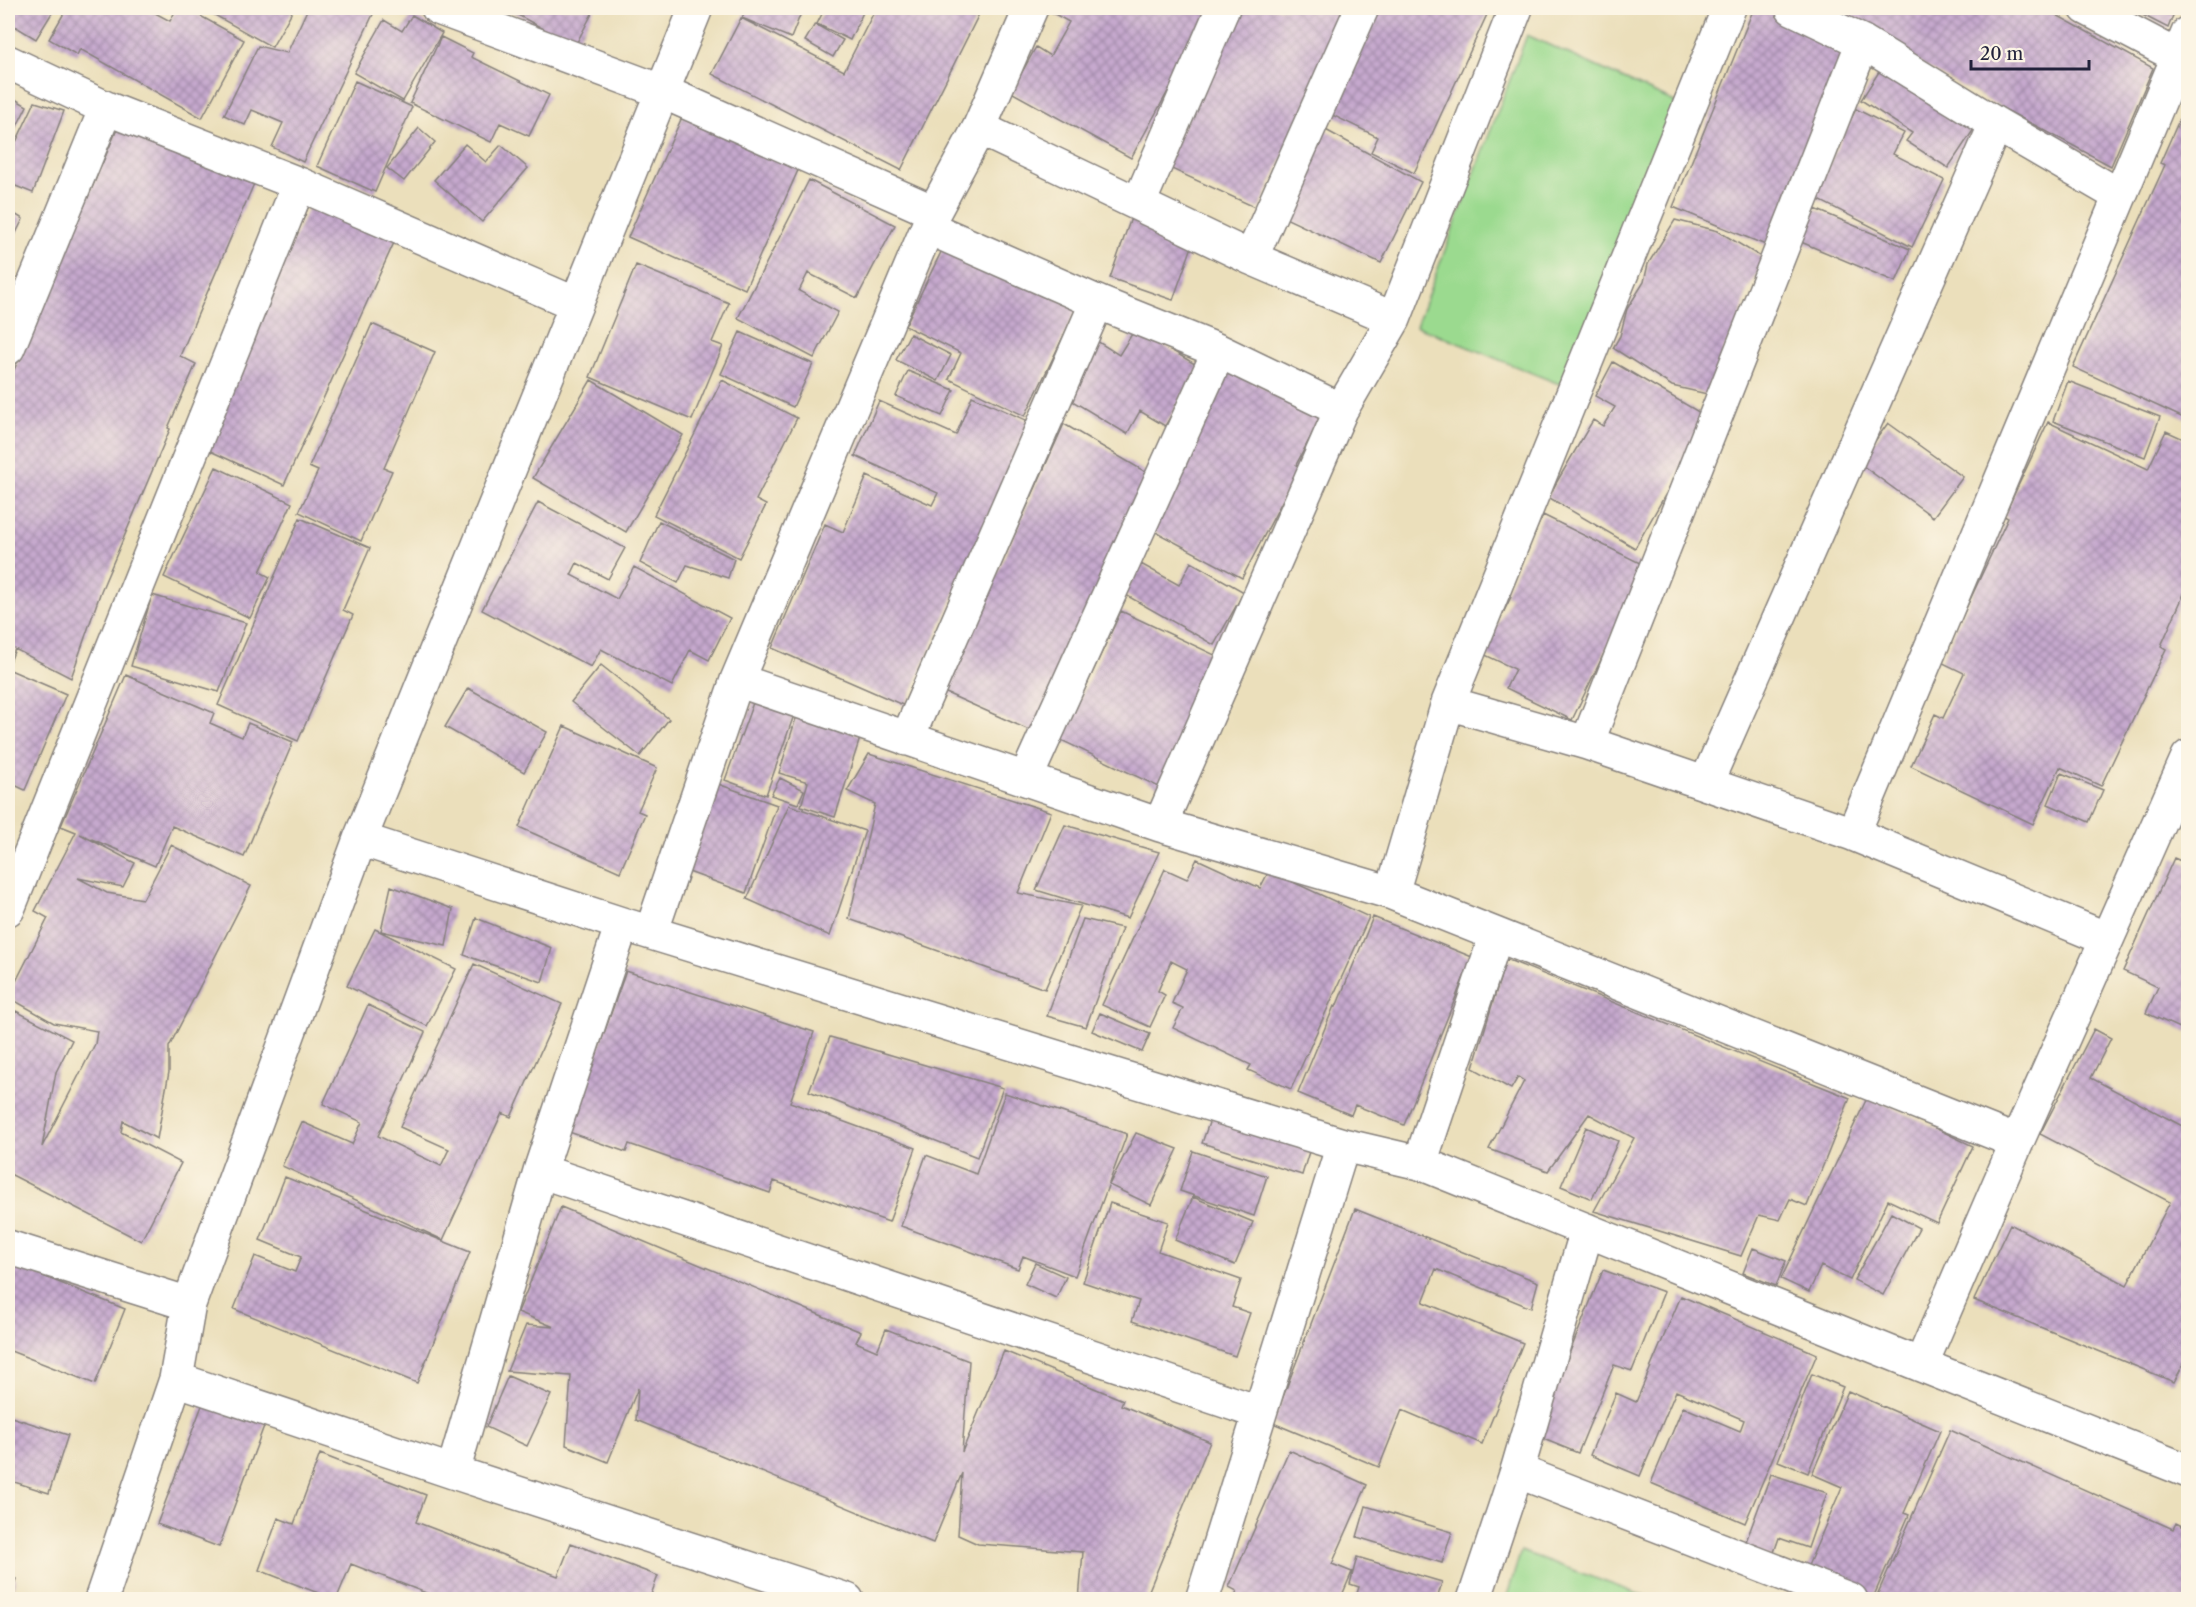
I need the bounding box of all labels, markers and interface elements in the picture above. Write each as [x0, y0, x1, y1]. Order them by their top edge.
scale bar [1971, 33, 2090, 71]
text: 20 m [1980, 43, 2024, 65]

